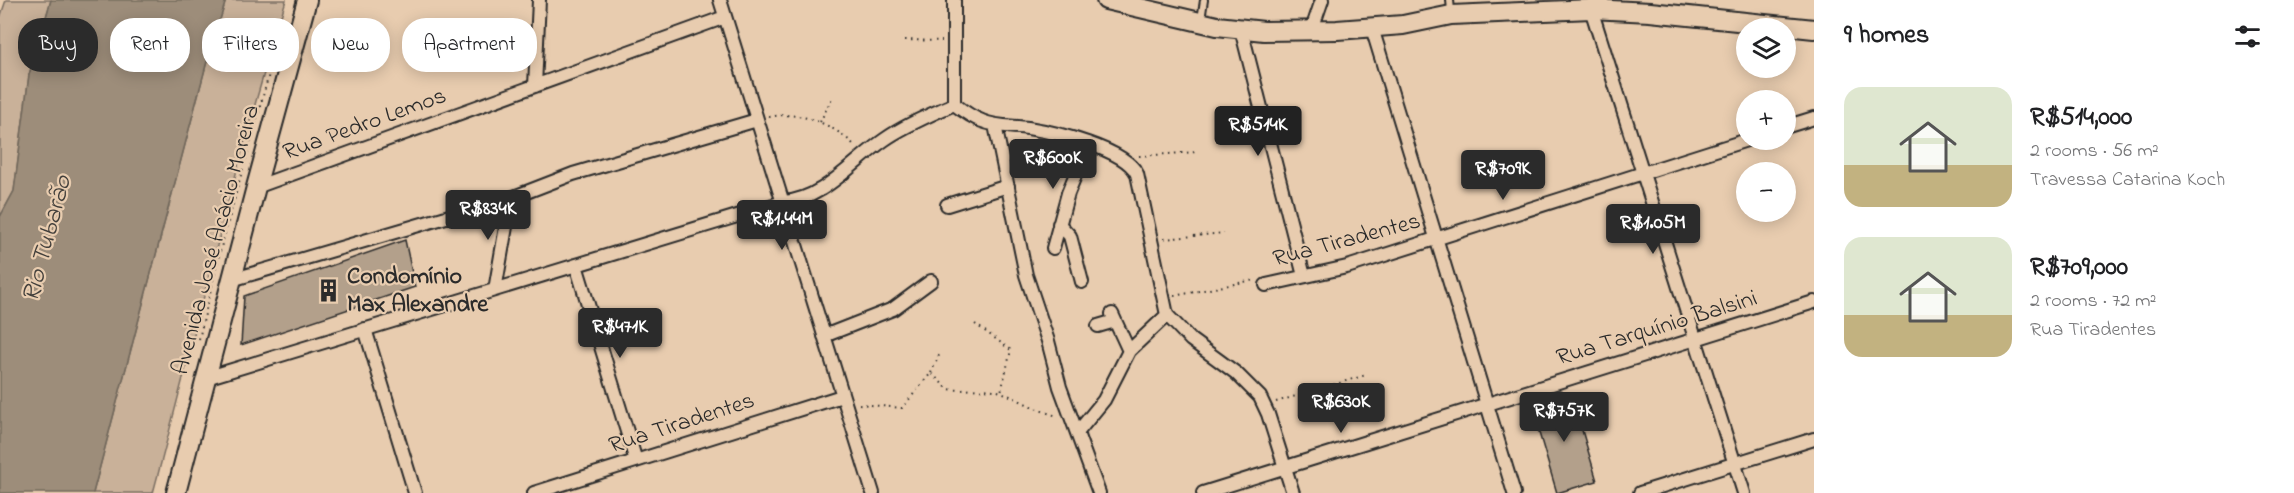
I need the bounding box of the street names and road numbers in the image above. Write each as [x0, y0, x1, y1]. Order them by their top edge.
street label: Rua Pedro Lemos [278, 79, 452, 171]
street label: Avenida José Acácio Moreira [164, 101, 270, 379]
street label: Rua Tiradentes [1269, 204, 1425, 278]
street label: Rua Tarquínio Balsini [1552, 282, 1762, 376]
street label: Rua Tiradentes [605, 384, 759, 464]

